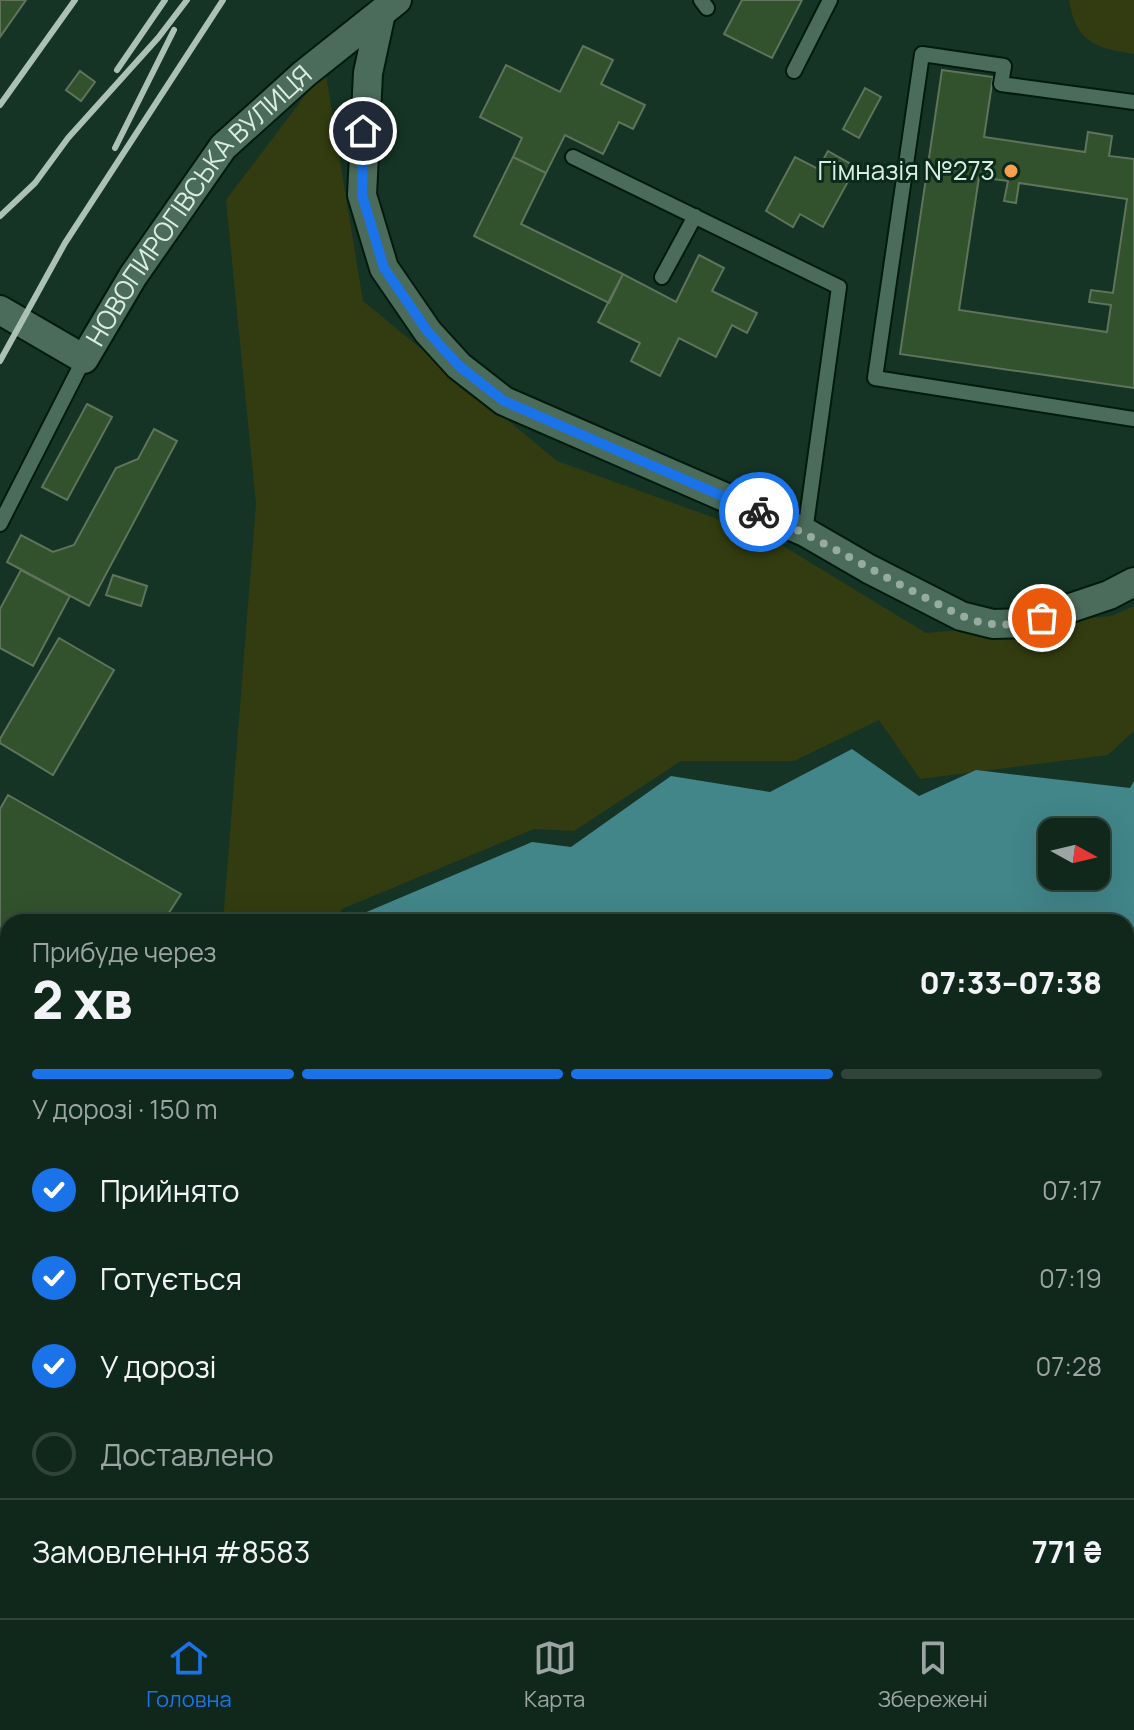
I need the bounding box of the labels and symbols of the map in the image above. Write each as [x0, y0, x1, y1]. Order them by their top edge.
street label: НОВОПИРОГІВСЬКА ВУЛИЦЯ [77, 57, 319, 352]
pin [329, 97, 397, 165]
place label: Гімназія №273 [818, 152, 995, 188]
marker: Гімназія №273 [1002, 162, 1020, 180]
courier [719, 472, 799, 552]
pin [1008, 584, 1076, 652]
north arrow [1038, 818, 1110, 890]

